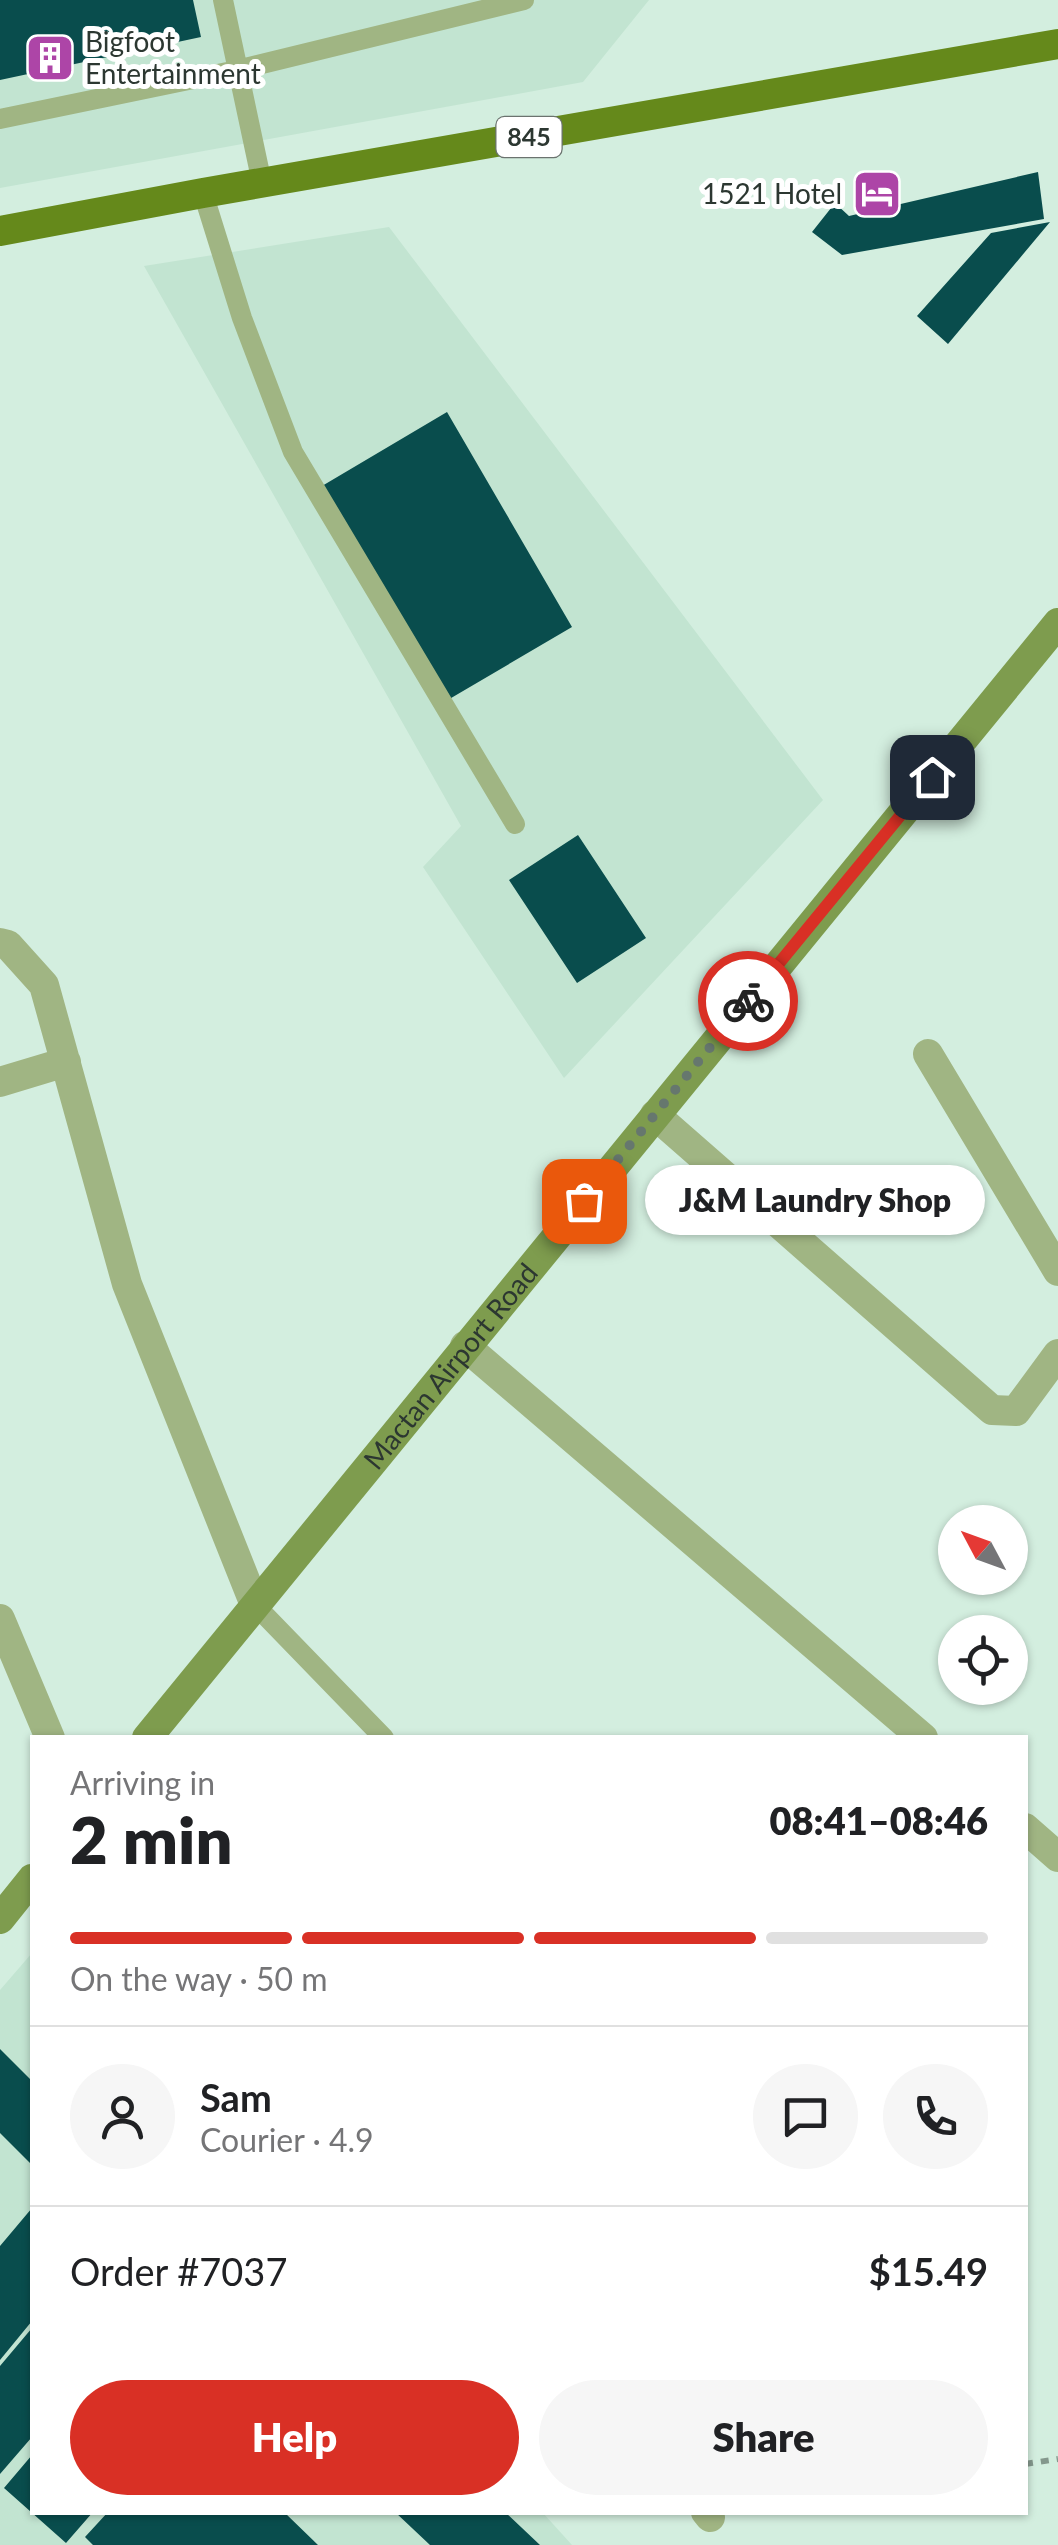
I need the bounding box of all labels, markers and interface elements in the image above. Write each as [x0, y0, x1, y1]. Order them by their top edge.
place label: Bigfoot Entertainment [85, 24, 261, 90]
building icon: Bigfoot Entertainment [24, 32, 76, 84]
road number: 845 [496, 117, 562, 157]
hotel icon: 1521 Hotel [851, 168, 903, 220]
place label: 1521 Hotel [702, 176, 842, 210]
pin [890, 735, 975, 820]
icon: home [905, 750, 960, 805]
courier [698, 951, 798, 1051]
icon: bike [721, 974, 776, 1029]
pin [542, 1159, 627, 1244]
callout: J&M Laundry Shop [644, 1166, 984, 1236]
icon: bag [557, 1174, 612, 1229]
text: J&M Laundry Shop [679, 1180, 951, 1219]
street label: Mactan Airport Road [356, 1256, 544, 1475]
north arrow [938, 1505, 1028, 1595]
map controls [938, 1505, 1028, 1705]
button: locate [938, 1615, 1028, 1705]
text: Arriving in [70, 1763, 215, 1802]
text: 08:41–08:46 [769, 1797, 988, 1843]
text: 2 min [70, 1800, 232, 1878]
text: On the way · 50 m [70, 1959, 328, 1998]
button: person [70, 2064, 175, 2169]
button: chat [753, 2064, 858, 2169]
button: phone [883, 2064, 988, 2169]
text: Sam [200, 2074, 272, 2120]
text: Courier · 4.9 [200, 2120, 374, 2159]
text: Order #7037 [70, 2248, 287, 2294]
text: $15.49 [869, 2248, 988, 2294]
button: Help [70, 2380, 519, 2495]
button: Share [539, 2380, 988, 2495]

